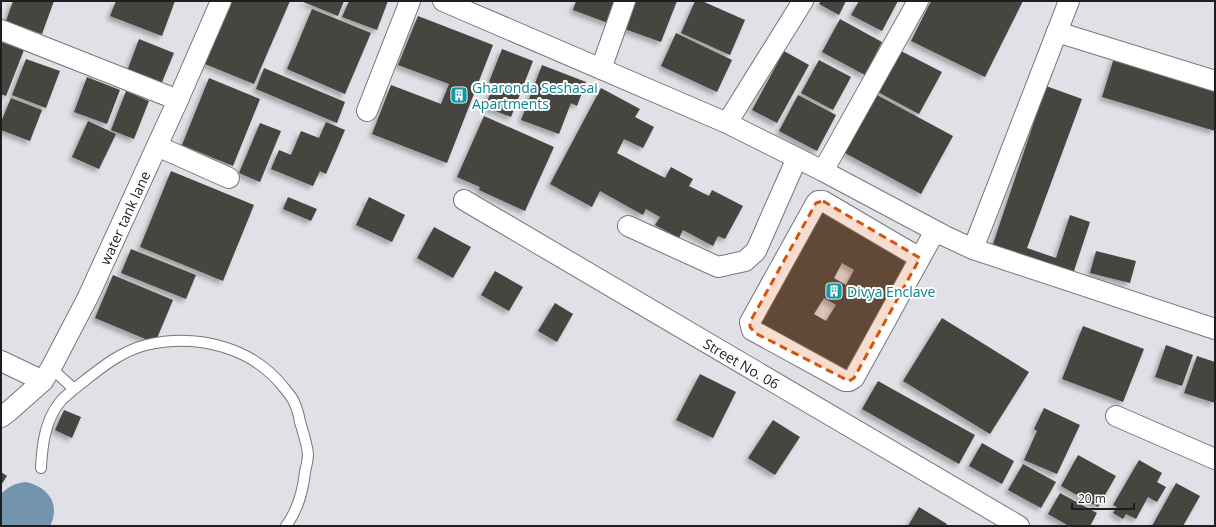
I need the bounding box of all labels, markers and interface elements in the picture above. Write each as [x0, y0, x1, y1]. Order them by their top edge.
place label: Gharonda Seshasai Apartments [472, 78, 598, 113]
building icon: Gharonda Seshasai Apartments [449, 85, 469, 105]
street label: water tank lane [95, 168, 154, 267]
building icon: Divya Enclave [824, 281, 844, 301]
place label: Divya Enclave [847, 282, 935, 301]
street label: Street No. 06 [700, 333, 783, 393]
scale bar [1072, 485, 1134, 511]
text: 20 m [1078, 490, 1106, 507]

